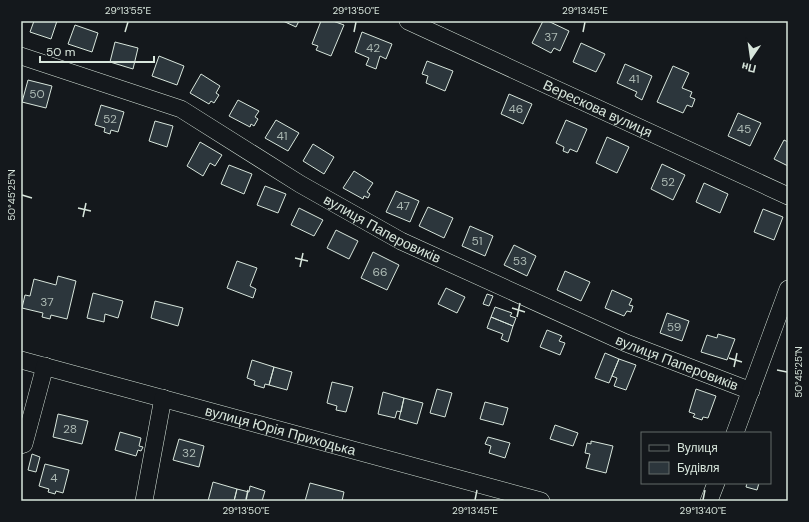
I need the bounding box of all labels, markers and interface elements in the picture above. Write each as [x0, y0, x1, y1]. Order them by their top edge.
text: 29°13'55"E [105, 4, 151, 17]
text: 29°13'50"E [332, 4, 380, 17]
text: 29°13'45"E [562, 4, 608, 17]
house number: 37 [544, 29, 558, 45]
scale bar [40, 38, 154, 64]
north arrow [731, 38, 771, 78]
house number: 42 [366, 40, 380, 56]
text: 50 m [46, 44, 75, 60]
text: Пн [740, 59, 757, 76]
house number: 41 [628, 71, 640, 87]
street label: Верескова вулиця [540, 76, 655, 141]
house number: 50 [29, 86, 45, 102]
house number: 46 [509, 101, 523, 117]
house number: 52 [103, 111, 117, 127]
house number: 45 [737, 121, 751, 137]
house number: 41 [276, 128, 288, 144]
text: 50°45'25"N [5, 169, 18, 221]
house number: 52 [661, 174, 675, 190]
street label: вулиця Паперовиків [321, 190, 444, 267]
house number: 47 [396, 198, 410, 214]
house number: 51 [471, 233, 483, 249]
house number: 53 [513, 253, 527, 269]
house number: 66 [372, 264, 388, 280]
house number: 37 [40, 294, 54, 310]
house number: 59 [667, 319, 681, 335]
street label: вулиця Паперовиків [613, 331, 741, 394]
text: 50°45'25"N [792, 346, 805, 398]
street label: вулиця Юрія Приходька [203, 401, 358, 459]
house number: 28 [63, 421, 77, 437]
legend [641, 432, 771, 484]
text: Вулиця [677, 440, 718, 456]
house number: 32 [182, 445, 196, 461]
text: Будівля [677, 460, 719, 476]
house number: 4 [50, 470, 58, 486]
text: 29°13'50"E [222, 504, 270, 517]
text: 29°13'45"E [452, 504, 498, 517]
text: 29°13'40"E [680, 504, 727, 517]

